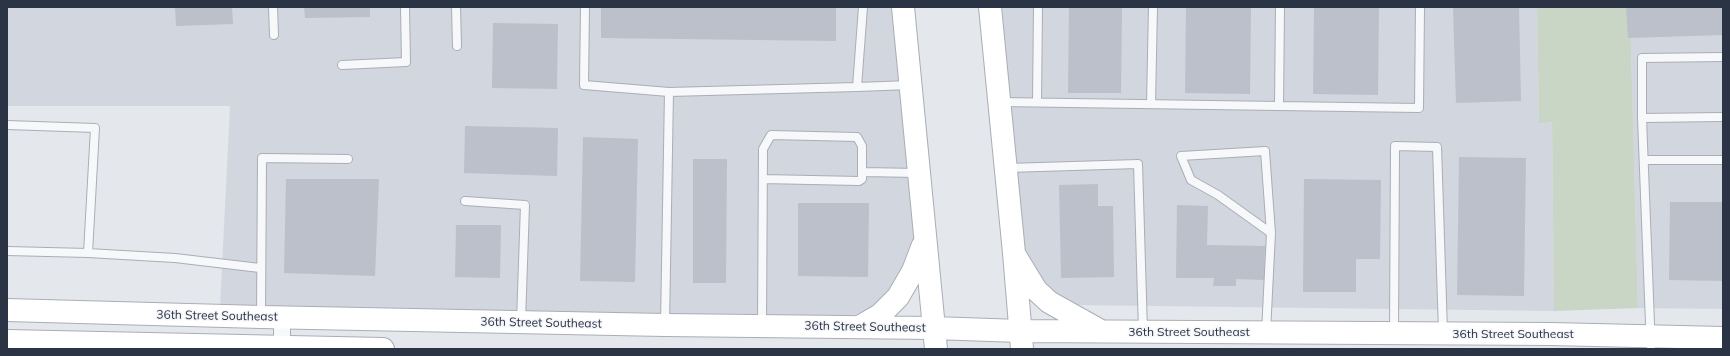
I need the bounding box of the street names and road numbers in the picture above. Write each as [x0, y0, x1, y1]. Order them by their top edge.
street label: 36th Street Southeast [156, 308, 278, 324]
street label: 36th Street Southeast [480, 315, 602, 331]
street label: 36th Street Southeast [804, 319, 926, 335]
street label: 36th Street Southeast [1128, 325, 1250, 339]
street label: 36th Street Southeast [1452, 327, 1574, 341]

